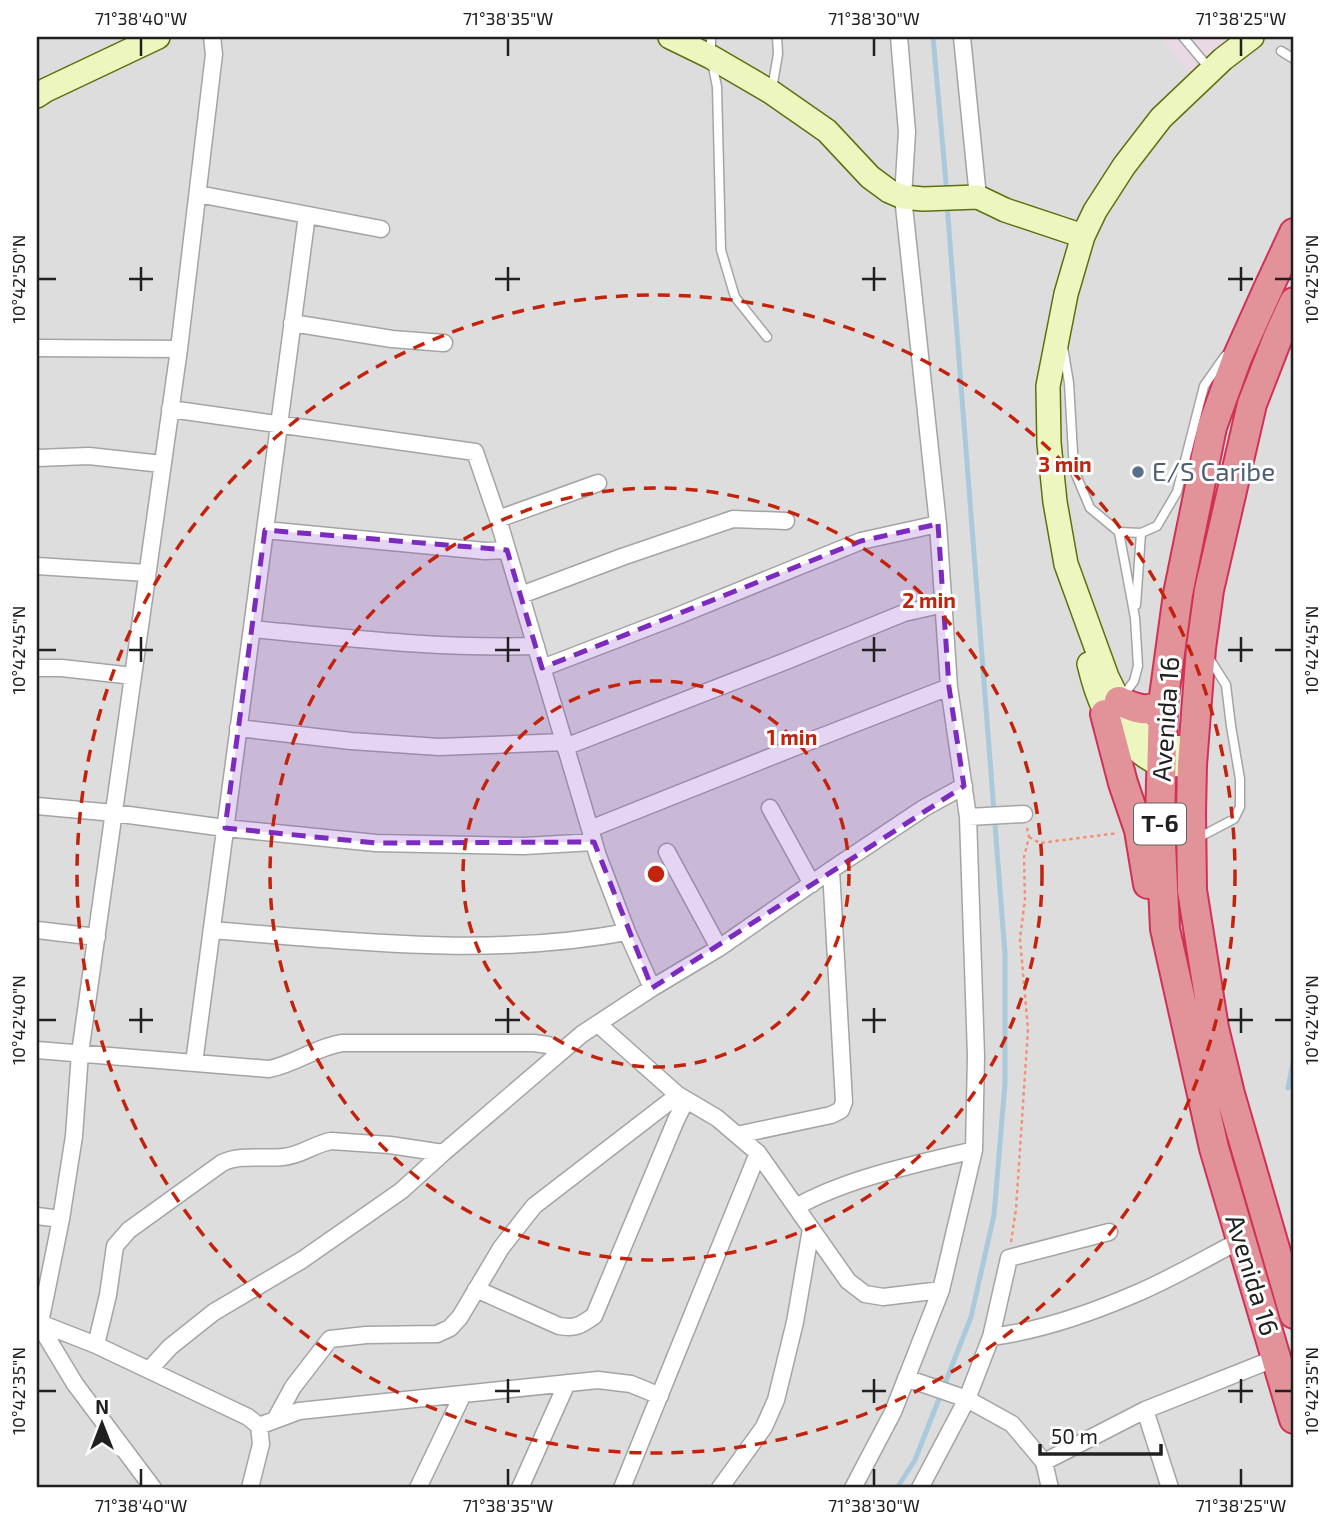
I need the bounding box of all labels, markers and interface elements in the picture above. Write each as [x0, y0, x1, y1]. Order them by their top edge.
text: 71°38'40"W [95, 7, 187, 29]
text: 71°38'35"W [463, 7, 553, 29]
text: 71°38'30"W [828, 7, 920, 29]
text: 71°38'25"W [1196, 7, 1286, 29]
text: 10°42'50"N [7, 234, 29, 324]
text: 10°42'50"N [1300, 234, 1322, 324]
text: 3 min [1038, 451, 1092, 476]
place label: E/S Caribe [1152, 455, 1275, 486]
marker: E/S Caribe [1130, 464, 1146, 480]
text: 2 min [902, 587, 956, 612]
text: 10°42'45"N [7, 606, 29, 694]
text: 10°42'45"N [1300, 606, 1322, 694]
street label: Avenida 16 [1145, 655, 1184, 782]
text: 1 min [767, 724, 817, 749]
road number: T-6 [1134, 804, 1186, 844]
centre of rings [644, 862, 668, 886]
text: 10°42'40"N [7, 975, 29, 1065]
text: 10°42'40"N [1300, 975, 1322, 1065]
street label: Avenida 16 [1220, 1210, 1287, 1339]
text: 10°42'35"N [7, 1347, 29, 1435]
text: 10°42'35"N [1300, 1347, 1322, 1435]
north arrow [66, 1388, 136, 1458]
text: N [95, 1395, 109, 1418]
scale bar [1040, 1413, 1161, 1457]
text: 50 m [1051, 1423, 1098, 1448]
text: 71°38'40"W [95, 1494, 187, 1516]
text: 71°38'35"W [463, 1494, 553, 1516]
text: 71°38'30"W [828, 1494, 920, 1516]
text: 71°38'25"W [1196, 1494, 1286, 1516]

